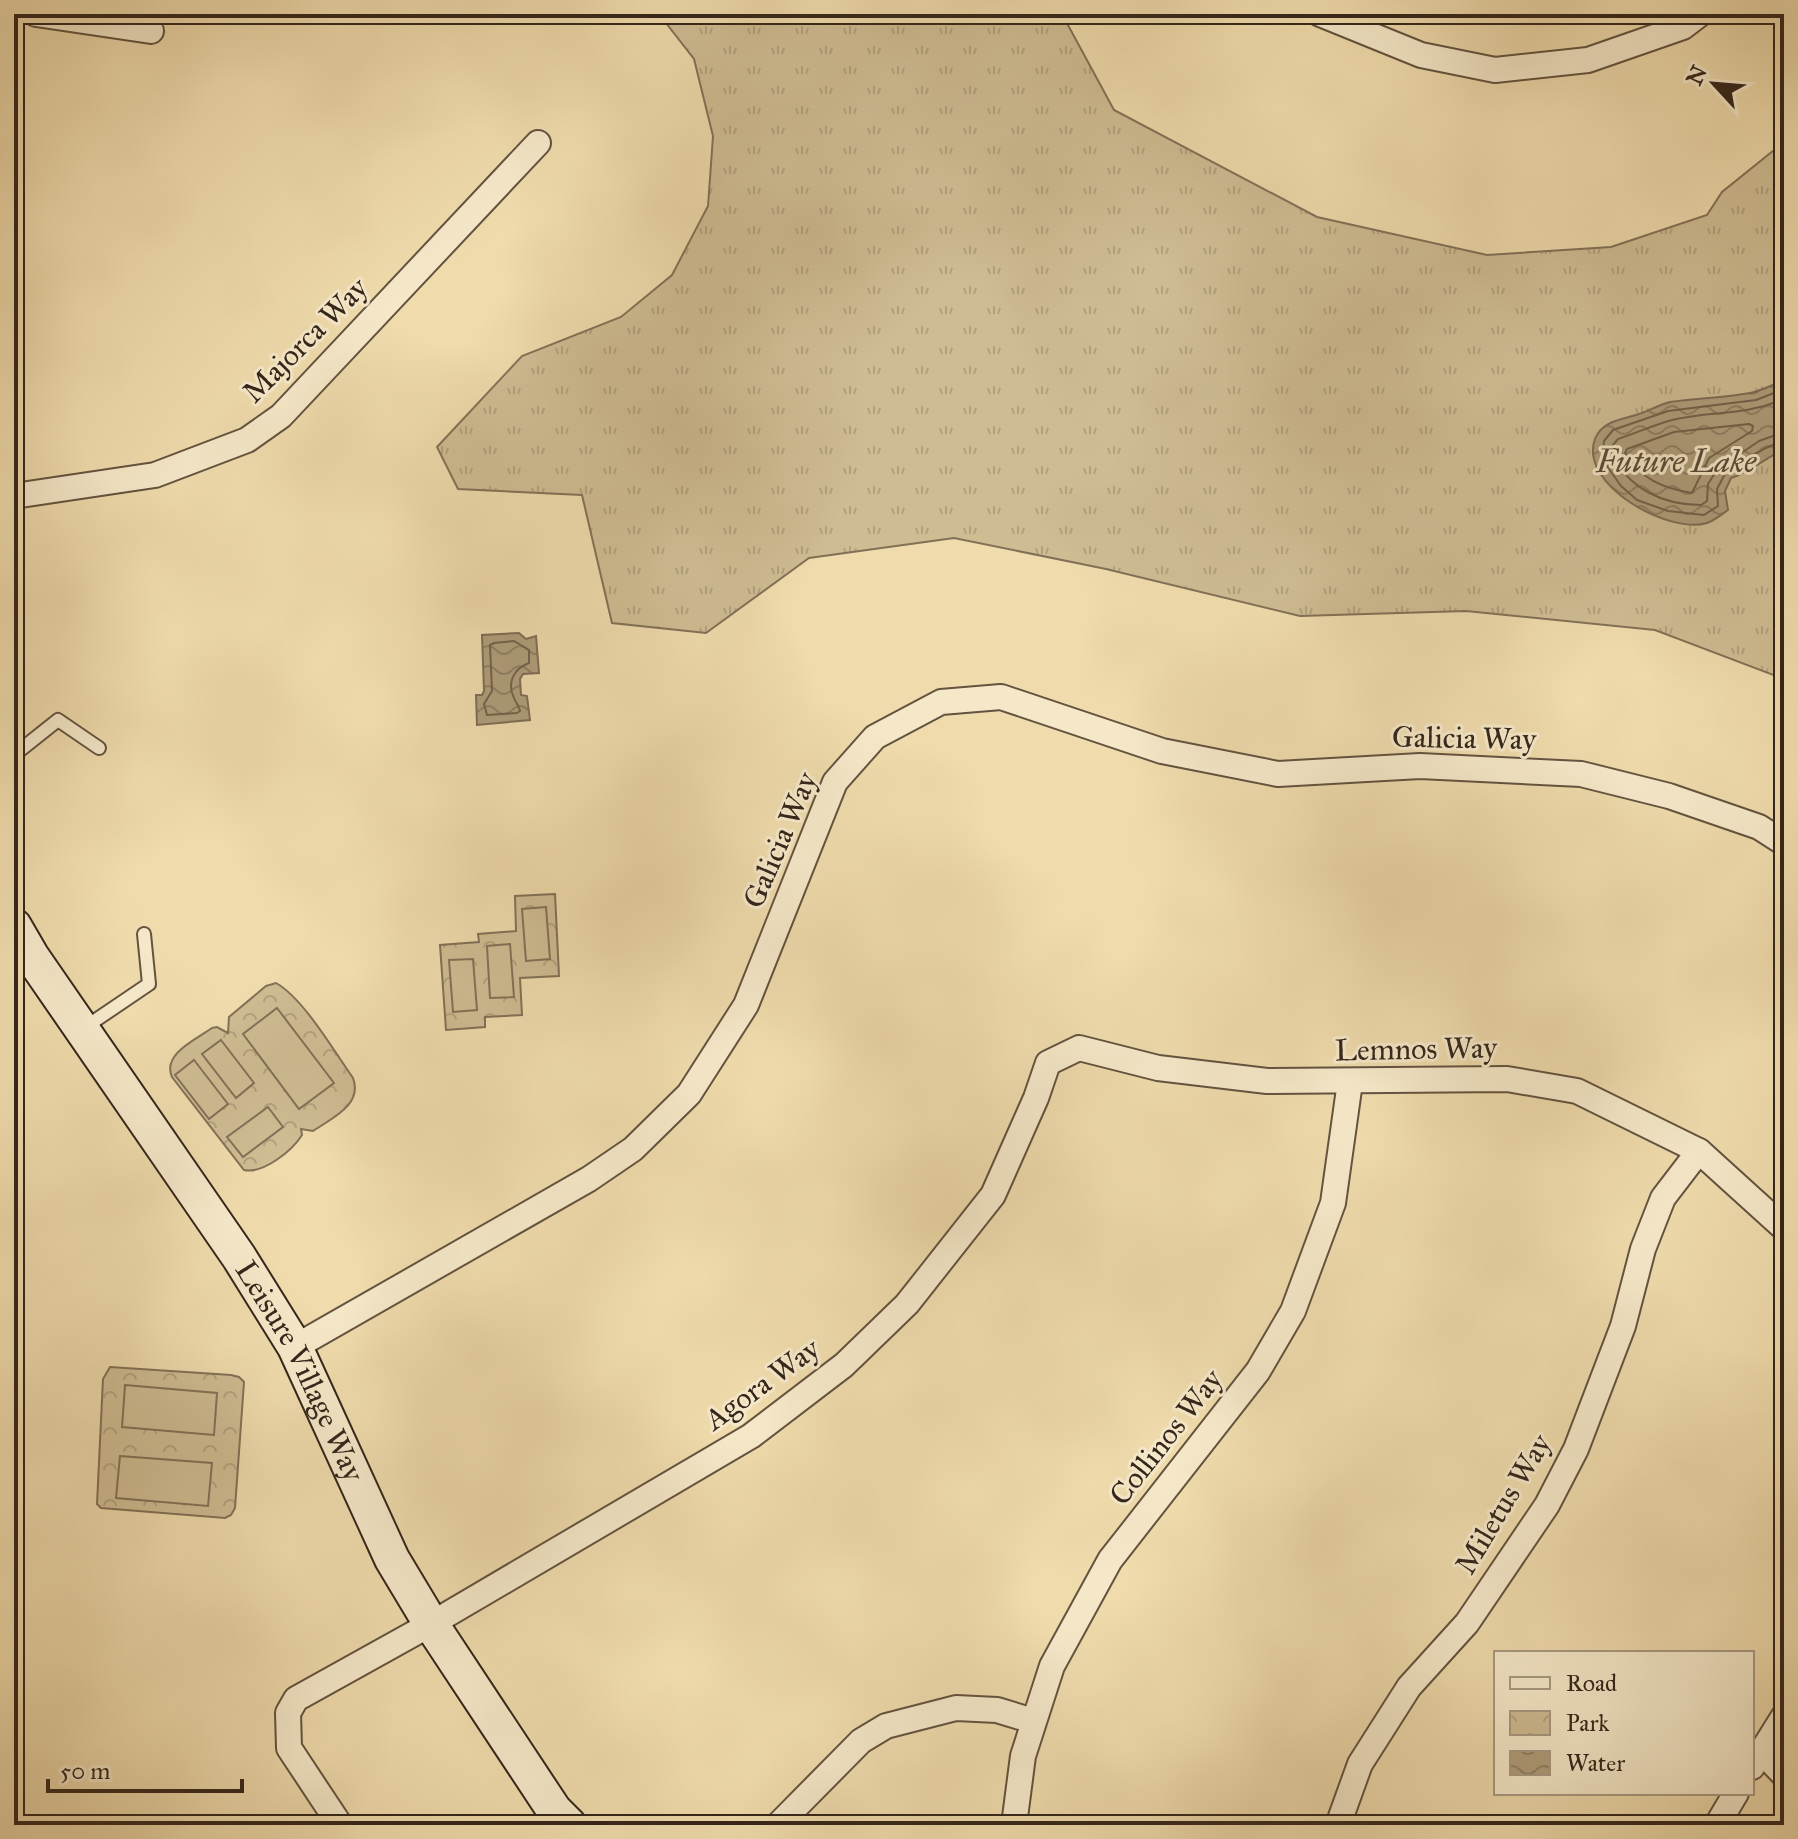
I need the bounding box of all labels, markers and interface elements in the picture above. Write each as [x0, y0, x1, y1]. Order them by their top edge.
north arrow [1674, 44, 1754, 124]
text: N [1680, 61, 1713, 90]
street label: Majorca Way [235, 269, 376, 410]
water label: Future Lake [1595, 442, 1757, 481]
street label: Galicia Way [1392, 719, 1537, 757]
street label: Galicia Way [735, 766, 825, 913]
street label: Lemnos Way [1335, 1030, 1498, 1068]
street label: Leisure Village Way [228, 1254, 372, 1488]
street label: Agora Way [696, 1330, 827, 1439]
street label: Collinos Way [1102, 1361, 1231, 1512]
street label: Miletus Way [1447, 1427, 1559, 1581]
legend [1494, 1651, 1754, 1795]
text: Road [1566, 1668, 1617, 1698]
text: Park [1566, 1708, 1610, 1738]
scale bar [48, 1743, 242, 1793]
text: Water [1566, 1748, 1625, 1778]
text: 50 m [60, 1756, 110, 1786]

